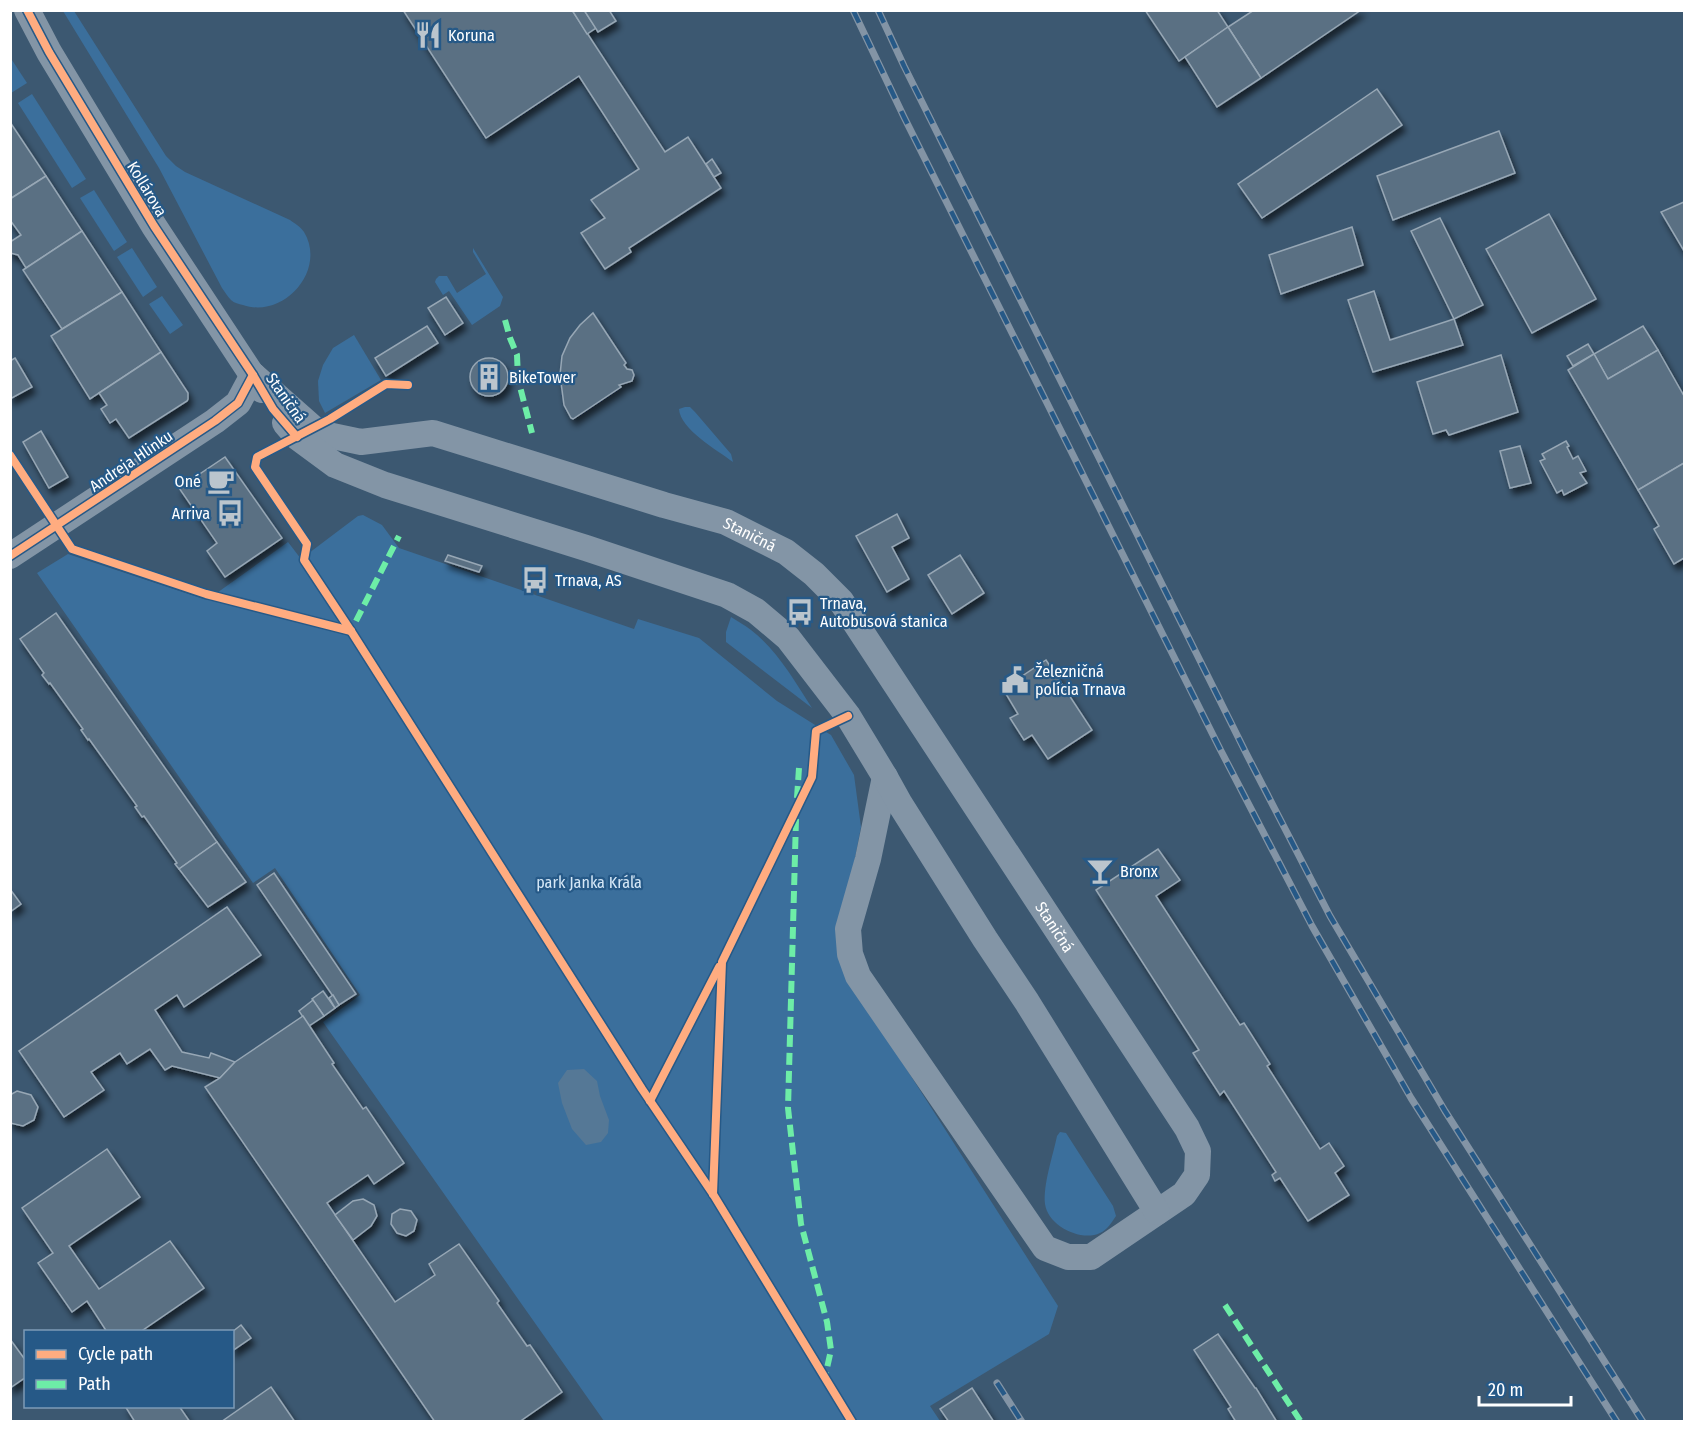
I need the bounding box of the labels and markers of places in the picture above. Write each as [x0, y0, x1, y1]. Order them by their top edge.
restaurant icon: Koruna [413, 20, 443, 50]
place label: Koruna [448, 26, 495, 45]
building icon: BikeTower [474, 362, 504, 392]
place label: BikeTower [509, 368, 576, 387]
cafe icon: Oné [206, 466, 236, 496]
place label: Oné [175, 472, 201, 491]
bus stop icon: Arriva [215, 498, 245, 528]
place label: Arriva [172, 504, 210, 523]
bus stop icon: Trnava, AS [520, 565, 550, 595]
place label: Trnava, AS [555, 571, 622, 590]
place label: Trnava, Autobusová stanica [820, 594, 948, 631]
bus stop icon: Trnava, Autobusová stanica [785, 597, 815, 627]
place label: Železničná polícia Trnava [1035, 661, 1126, 699]
public building icon: Železničná polícia Trnava [1000, 665, 1030, 695]
bar icon: Bronx [1085, 856, 1115, 886]
place label: Bronx [1120, 862, 1158, 881]

